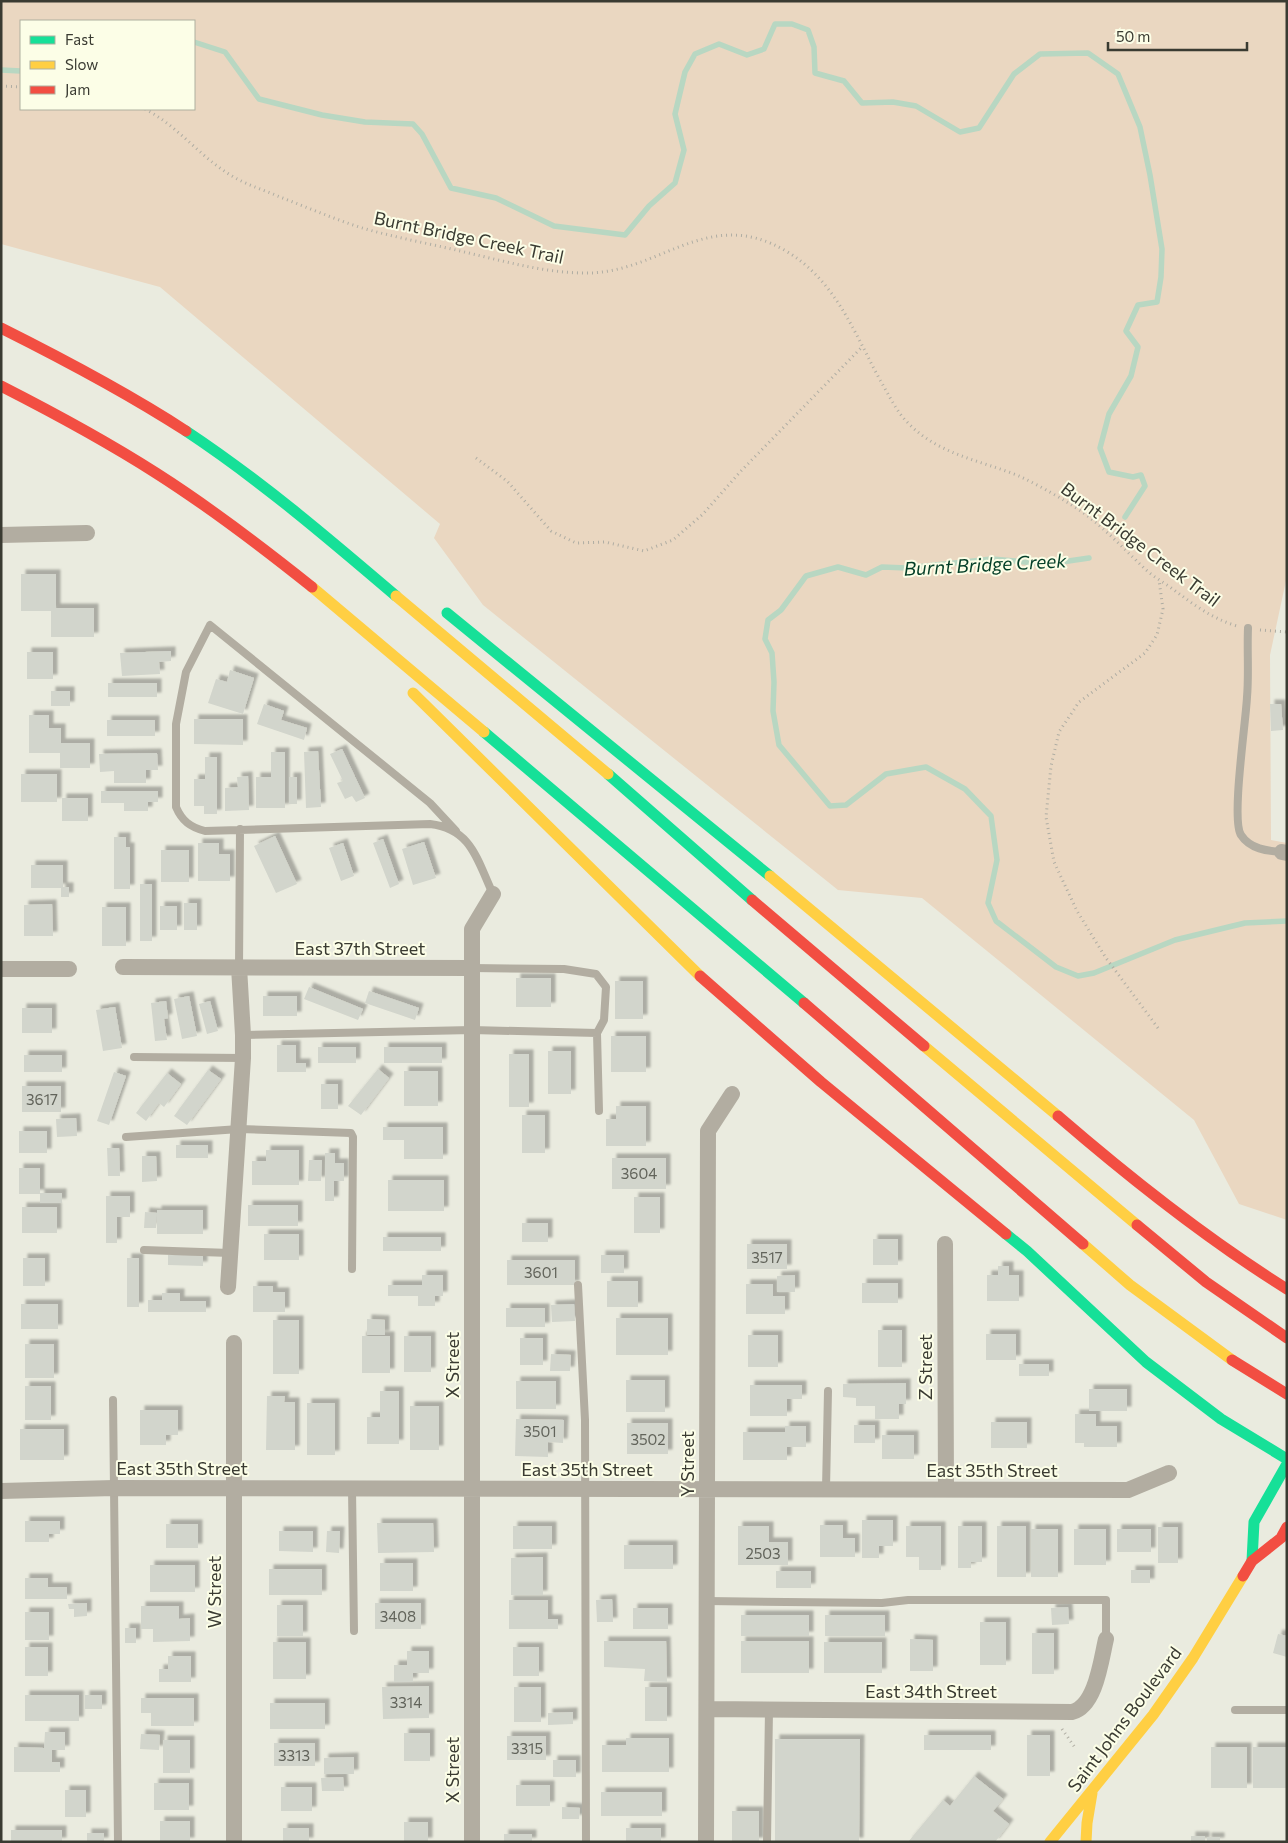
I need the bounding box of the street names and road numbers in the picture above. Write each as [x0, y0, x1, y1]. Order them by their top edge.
street label: Burnt Bridge Creek Trail [372, 206, 566, 268]
street label: Burnt Bridge Creek Trail [1057, 477, 1225, 611]
street label: East 37th Street [295, 937, 425, 959]
street label: X Street [441, 1332, 463, 1398]
street label: Z Street [914, 1334, 936, 1400]
street label: Y Street [676, 1431, 698, 1497]
street label: East 35th Street [116, 1457, 248, 1479]
street label: East 35th Street [521, 1458, 653, 1480]
street label: East 35th Street [926, 1459, 1058, 1481]
street label: W Street [203, 1556, 225, 1628]
street label: Saint Johns Boulevard [1062, 1642, 1186, 1796]
street label: East 34th Street [865, 1680, 997, 1702]
street label: X Street [441, 1737, 463, 1803]

